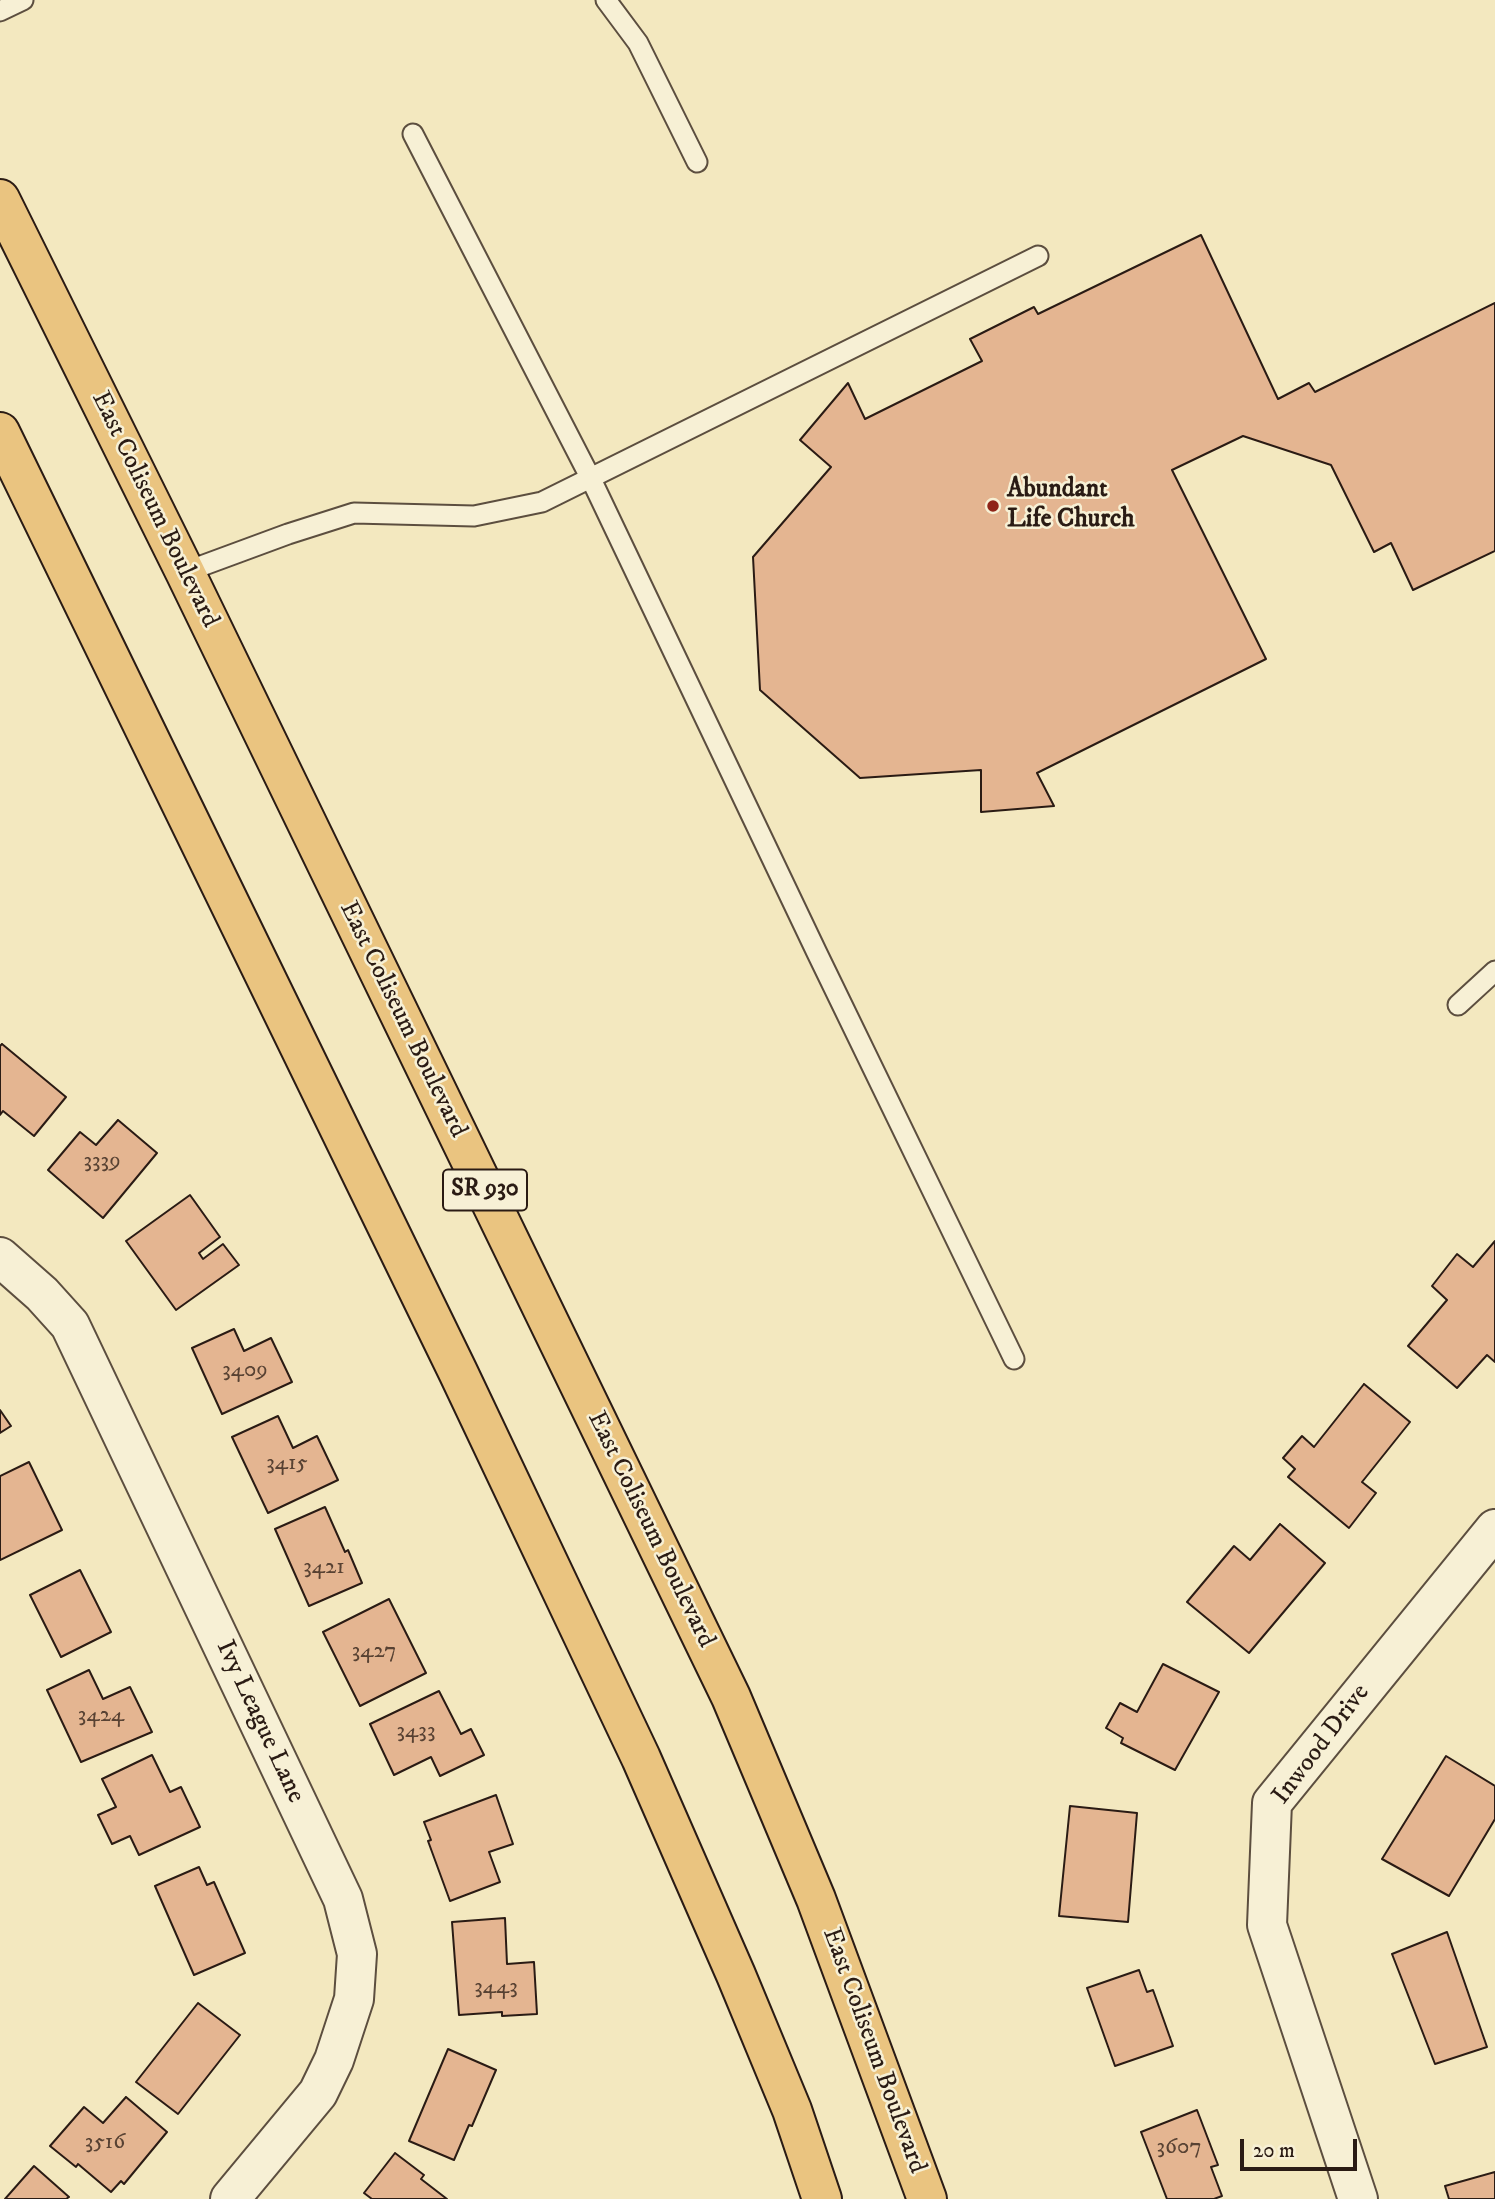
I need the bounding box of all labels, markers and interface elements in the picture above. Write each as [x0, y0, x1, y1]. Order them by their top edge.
street label: East Coliseum Boulevard [83, 387, 225, 633]
place label: Abundant Life Church [1007, 475, 1135, 536]
marker: Abundant Life Church [985, 498, 1001, 514]
street label: East Coliseum Boulevard [331, 897, 473, 1143]
house number: 3339 [83, 1148, 121, 1176]
road number: SR 930 [443, 1170, 527, 1210]
house number: 3409 [222, 1357, 268, 1385]
street label: East Coliseum Boulevard [579, 1407, 721, 1653]
house number: 3415 [266, 1450, 308, 1478]
house number: 3421 [303, 1554, 345, 1582]
street label: Ivy League Lane [208, 1636, 310, 1808]
house number: 3427 [352, 1638, 396, 1666]
street label: Inwood Drive [1267, 1679, 1377, 1811]
house number: 3424 [78, 1702, 124, 1730]
house number: 3433 [397, 1718, 435, 1746]
street label: East Coliseum Boulevard [814, 1924, 932, 2178]
house number: 3443 [474, 1974, 518, 2002]
scale bar [1243, 2126, 1360, 2170]
house number: 3516 [85, 2129, 125, 2157]
house number: 3607 [1156, 2134, 1202, 2162]
text: 20 m [1253, 2138, 1295, 2164]

